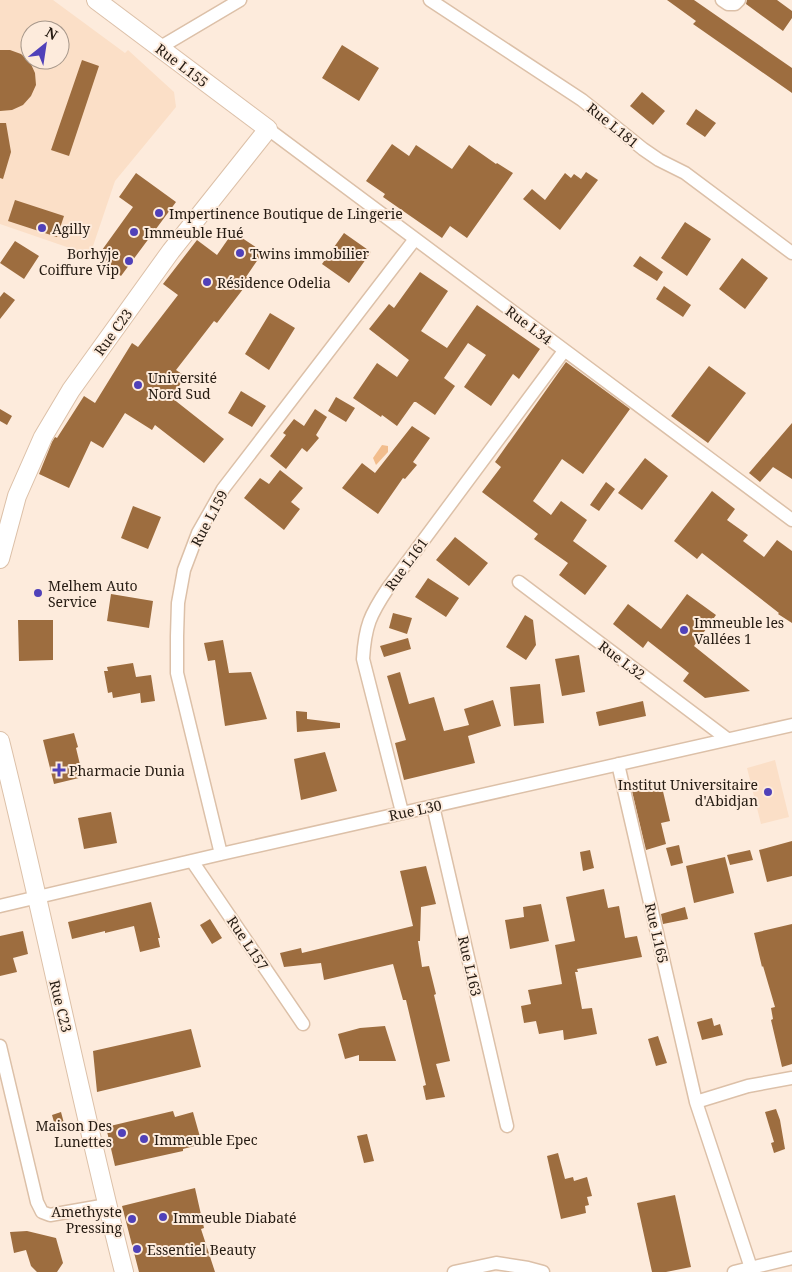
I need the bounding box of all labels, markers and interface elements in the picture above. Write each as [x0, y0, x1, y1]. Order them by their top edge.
north arrow [20, 20, 70, 70]
text: N [42, 22, 61, 44]
street label: Rue L155 [152, 39, 212, 91]
street label: Rue L181 [583, 98, 643, 152]
place label: Impertinence Boutique de Lingerie [169, 204, 403, 223]
marker: Impertinence Boutique de Lingerie [153, 207, 165, 219]
place label: Agilly [52, 219, 90, 238]
marker: Agilly [36, 222, 48, 234]
place label: Immeuble Hué [144, 223, 244, 242]
marker: Immeuble Hué [128, 226, 140, 238]
place label: Borhyje Coiffure Vip [39, 244, 119, 279]
place label: Twins immobilier [250, 244, 370, 263]
marker: Twins immobilier [234, 247, 246, 259]
marker: Borhyje Coiffure Vip [123, 255, 135, 267]
place label: Résidence Odelia [217, 273, 331, 292]
marker: Résidence Odelia [201, 276, 213, 288]
street label: Rue L34 [502, 301, 556, 349]
street label: Rue C23 [90, 305, 136, 359]
place label: Université Nord Sud [148, 368, 217, 403]
marker: Université Nord Sud [132, 379, 144, 391]
street label: Rue L159 [186, 486, 232, 550]
street label: Rue L161 [380, 534, 432, 594]
place label: Melhem Auto Service [48, 576, 138, 611]
marker: Melhem Auto Service [32, 587, 44, 599]
place label: Immeuble les Vallées 1 [694, 613, 784, 648]
marker: Immeuble les Vallées 1 [678, 624, 690, 636]
street label: Rue L32 [595, 636, 649, 684]
place label: Pharmacie Dunia [69, 761, 185, 780]
marker: Pharmacie Dunia [53, 764, 65, 776]
place label: Institut Universitaire d'Abidjan [618, 775, 758, 810]
marker: Institut Universitaire d'Abidjan [762, 786, 774, 798]
street label: Rue L30 [387, 795, 443, 825]
street label: Rue L165 [641, 901, 673, 965]
street label: Rue L157 [223, 912, 273, 974]
street label: Rue L163 [454, 934, 486, 998]
street label: Rue C23 [45, 978, 77, 1034]
place label: Maison Des Lunettes [35, 1116, 112, 1151]
marker: Maison Des Lunettes [116, 1127, 128, 1139]
place label: Immeuble Epec [154, 1130, 258, 1149]
marker: Immeuble Epec [138, 1133, 150, 1145]
place label: Amethyste Pressing [51, 1202, 122, 1237]
place label: Immeuble Diabaté [173, 1208, 296, 1227]
marker: Immeuble Diabaté [157, 1211, 169, 1223]
marker: Amethyste Pressing [126, 1213, 138, 1225]
place label: Essentiel Beauty [147, 1240, 256, 1259]
marker: Essentiel Beauty [131, 1243, 143, 1255]

